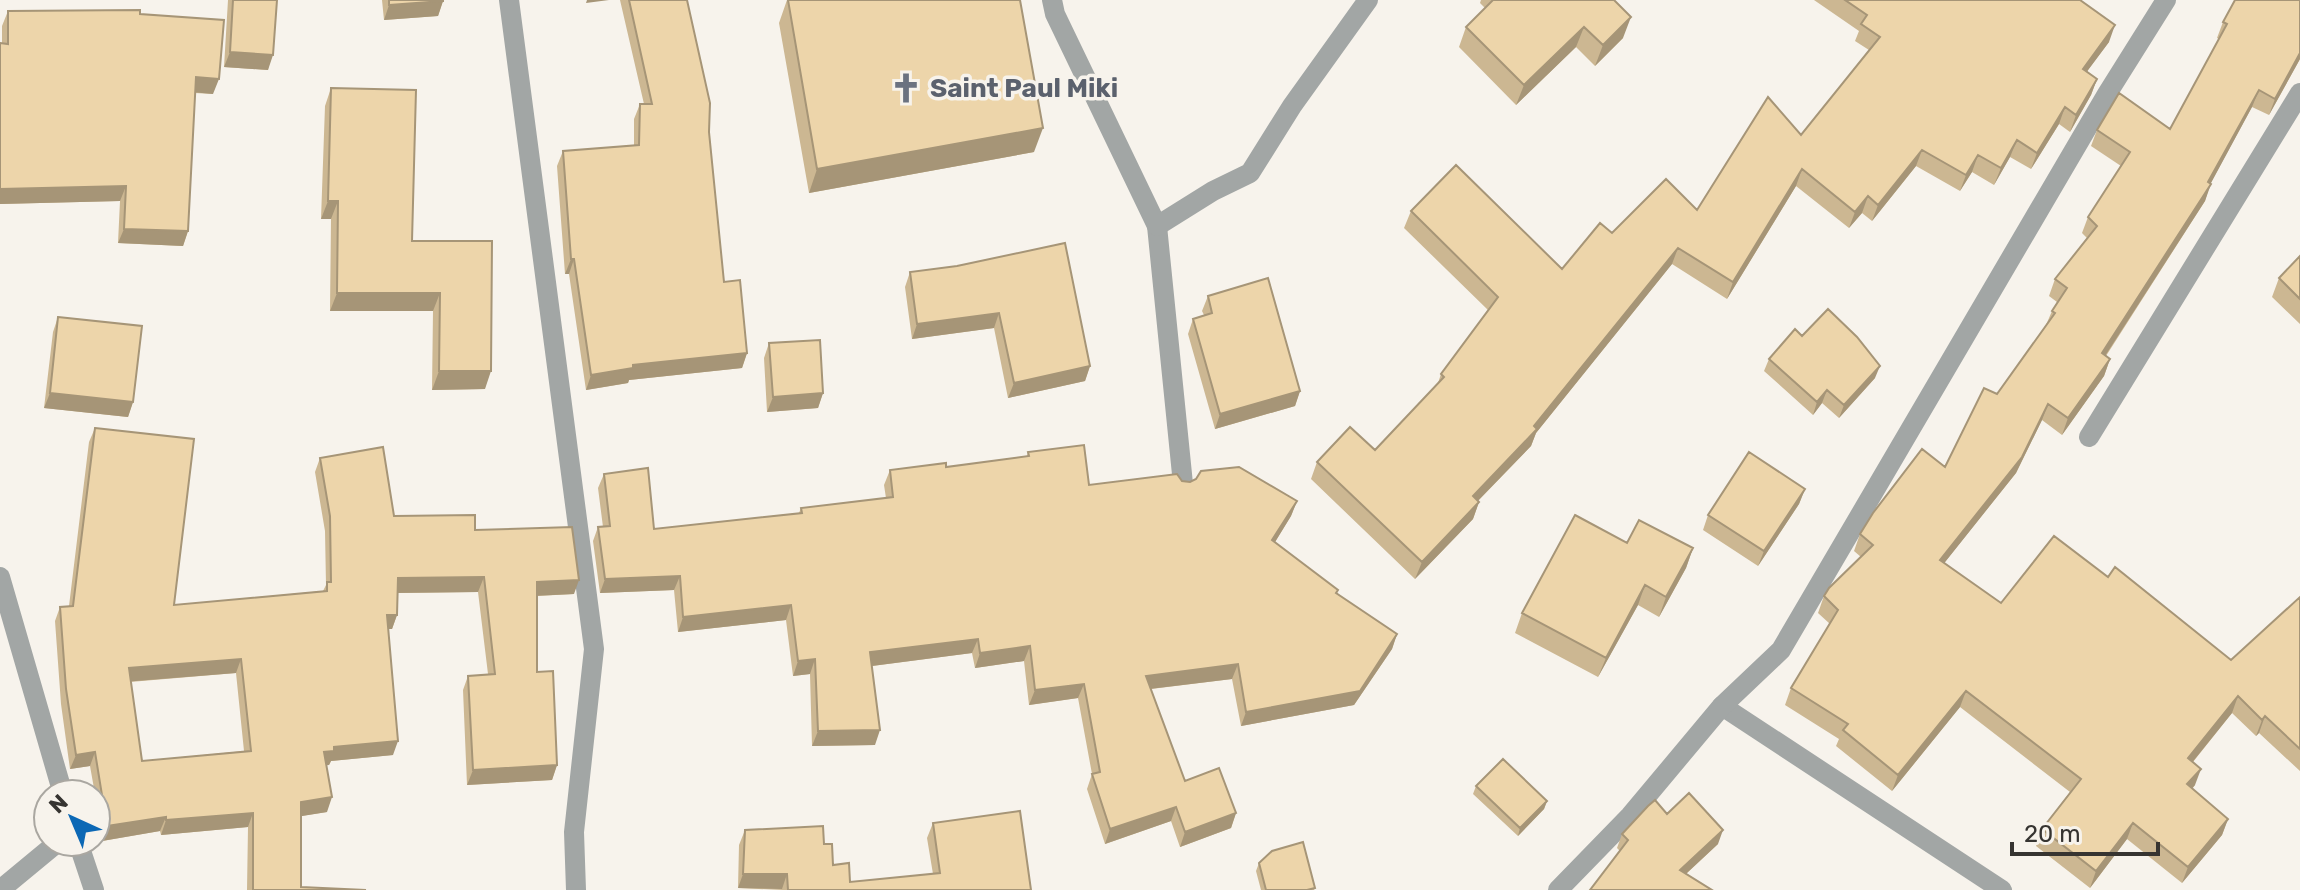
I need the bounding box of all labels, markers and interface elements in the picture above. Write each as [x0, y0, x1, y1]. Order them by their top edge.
church icon: Saint Paul Miki [889, 71, 923, 105]
place label: Saint Paul Miki [930, 73, 1118, 104]
north arrow [32, 778, 112, 858]
text: N [43, 789, 74, 819]
scale bar [2012, 806, 2158, 856]
text: 20 m [2024, 820, 2081, 848]

